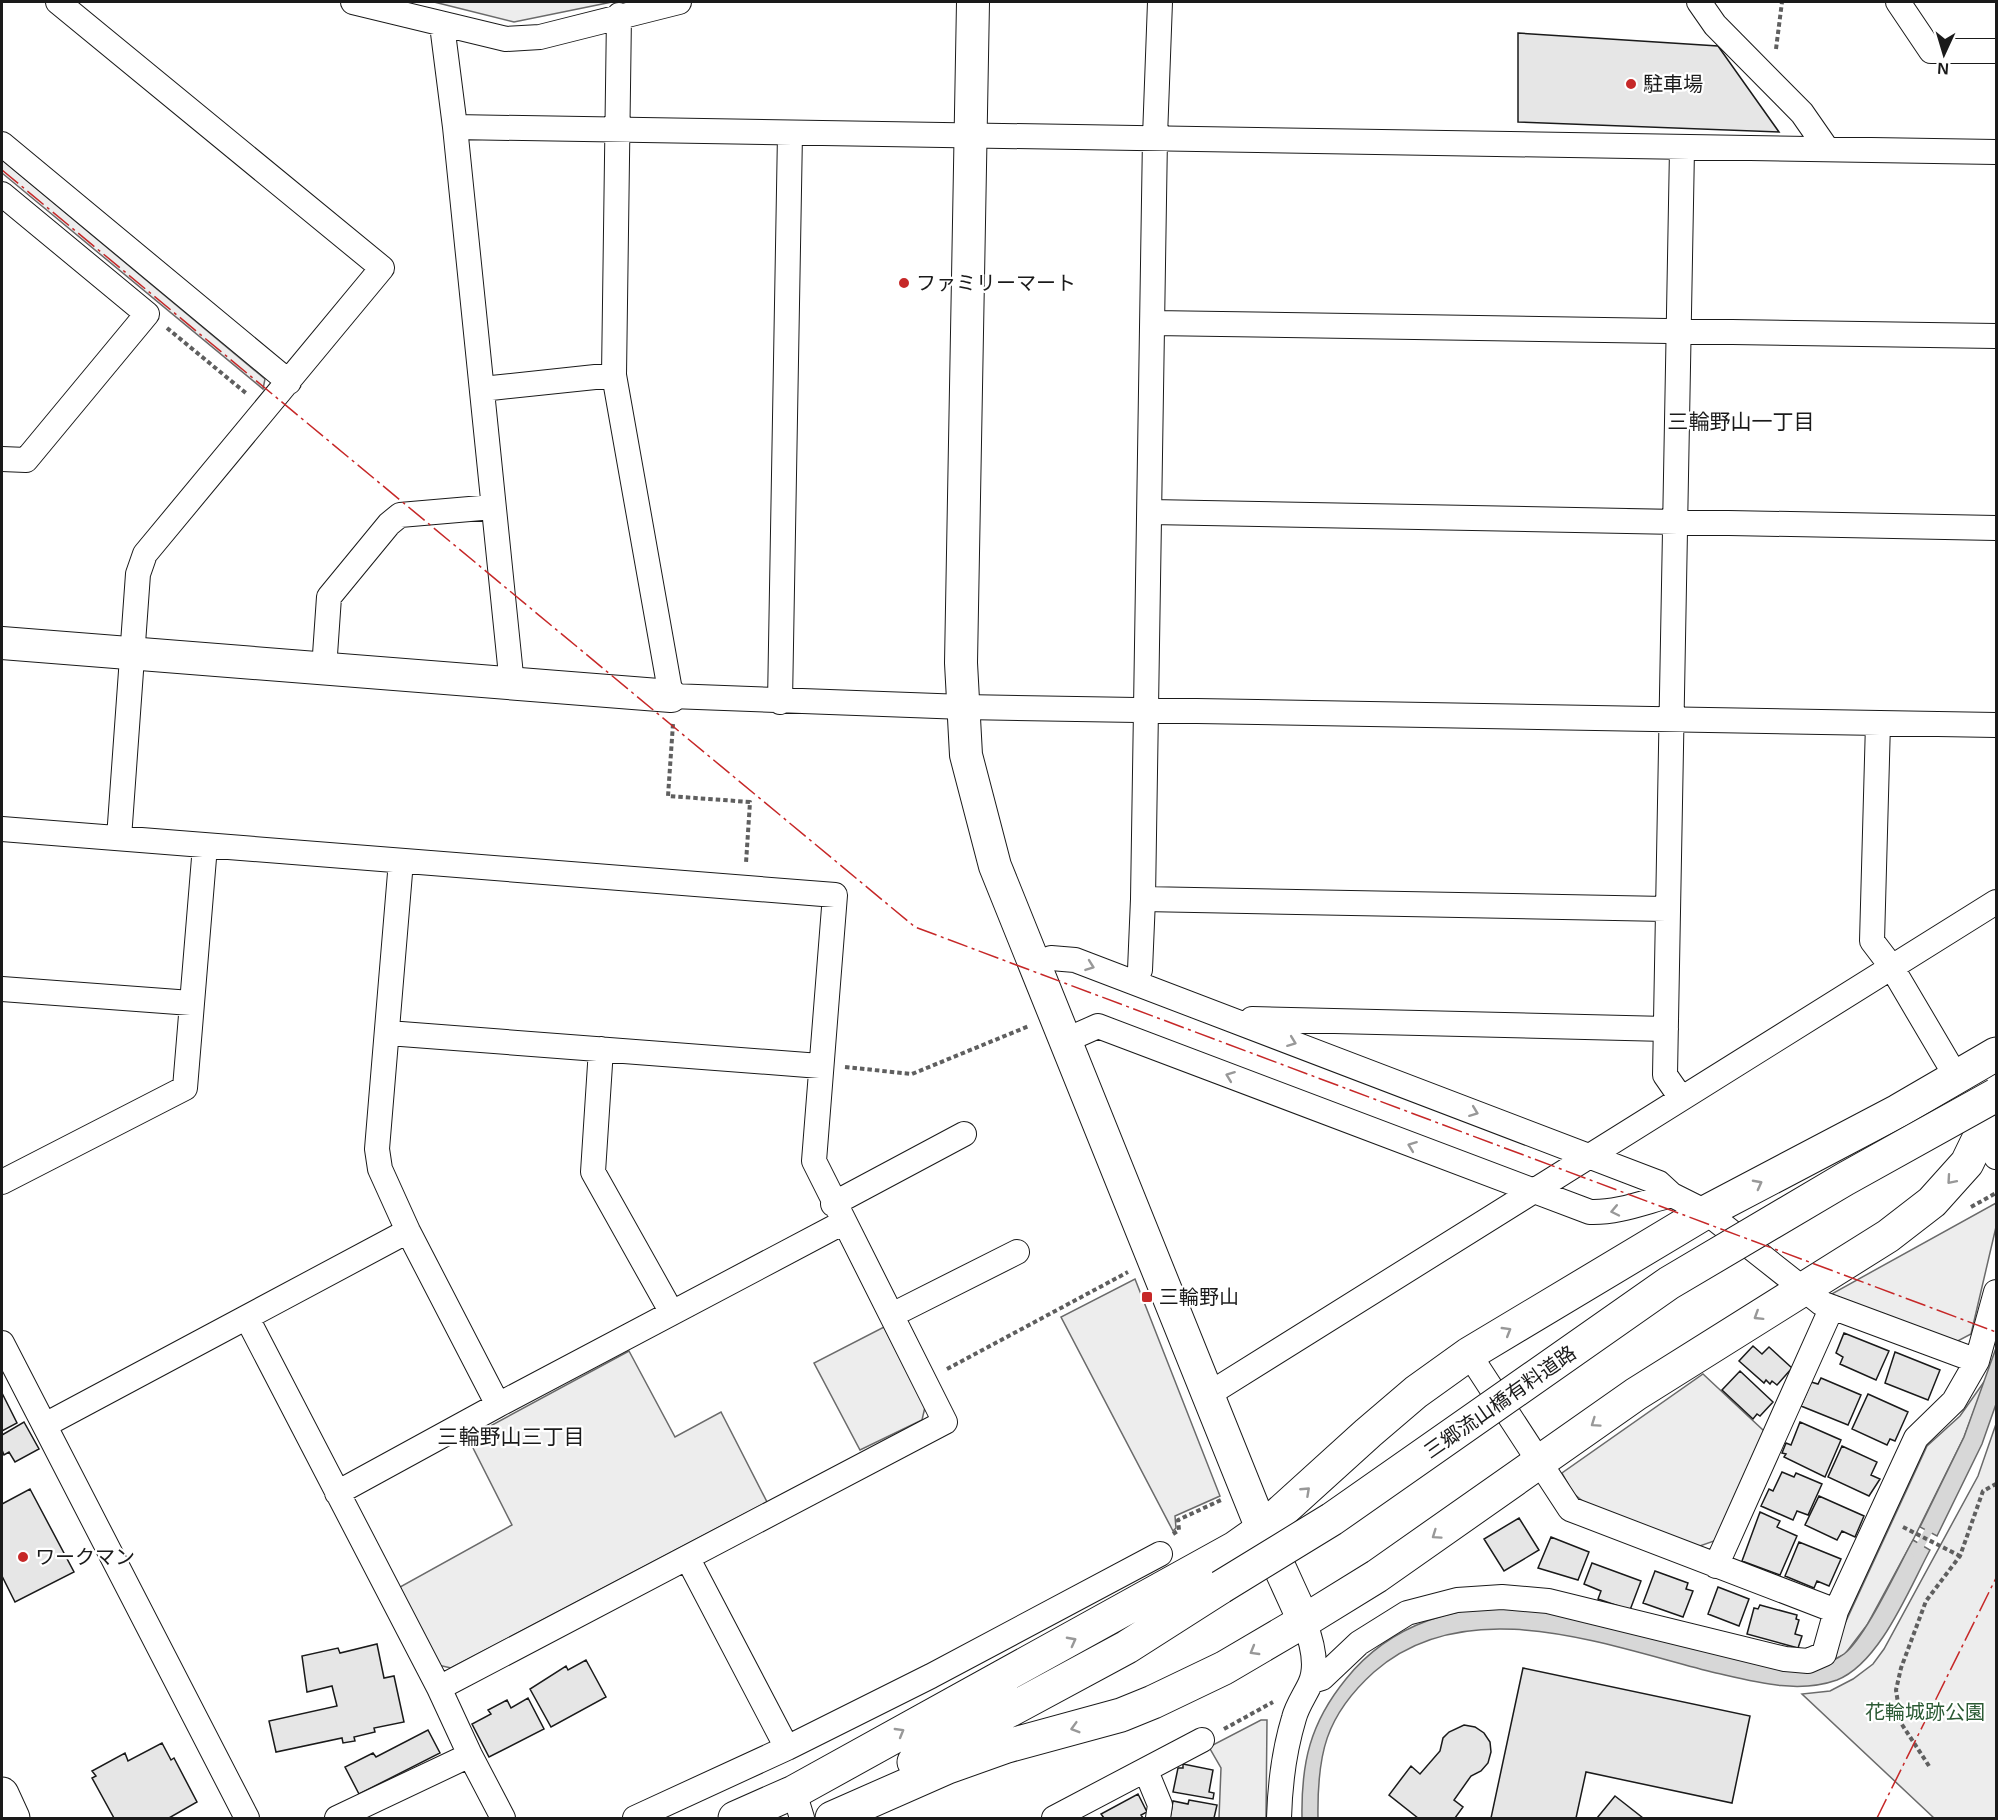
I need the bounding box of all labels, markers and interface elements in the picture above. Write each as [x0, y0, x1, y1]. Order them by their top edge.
north arrow [1914, 24, 1974, 84]
text: N [1937, 60, 1949, 77]
place label: 駐車場 [1643, 73, 1703, 95]
marker: 駐車場 [1624, 77, 1638, 91]
place label: ファミリーマート [916, 272, 1076, 294]
marker: ファミリーマート [897, 276, 911, 290]
district label: 三輪野山一丁目 [1668, 410, 1815, 433]
one-way arrow [1084, 958, 1095, 971]
one-way arrow [1286, 1034, 1297, 1047]
one-way arrow [1225, 1071, 1236, 1083]
one-way arrow [1468, 1104, 1479, 1117]
one-way arrow [1407, 1140, 1418, 1153]
one-way arrow [1948, 1174, 1959, 1185]
one-way arrow [1752, 1180, 1763, 1192]
one-way arrow [1611, 1204, 1621, 1217]
place label: 三輪野山 [1159, 1286, 1239, 1308]
marker: 三輪野山 [1140, 1290, 1154, 1304]
one-way arrow [1754, 1309, 1765, 1320]
one-way arrow [1501, 1326, 1511, 1338]
street label: 三郷流山橋有料道路 [1420, 1341, 1580, 1463]
one-way arrow [1591, 1416, 1602, 1427]
district label: 三輪野山三丁目 [438, 1425, 585, 1448]
one-way arrow [1299, 1487, 1310, 1498]
one-way arrow [1432, 1528, 1443, 1539]
place label: ワークマン [35, 1546, 135, 1568]
marker: ワークマン [16, 1550, 30, 1564]
one-way arrow [1066, 1637, 1076, 1648]
one-way arrow [1250, 1644, 1260, 1655]
park label: 花輪城跡公園 [1865, 1701, 1985, 1723]
one-way arrow [1070, 1721, 1081, 1733]
one-way arrow [894, 1728, 904, 1739]

